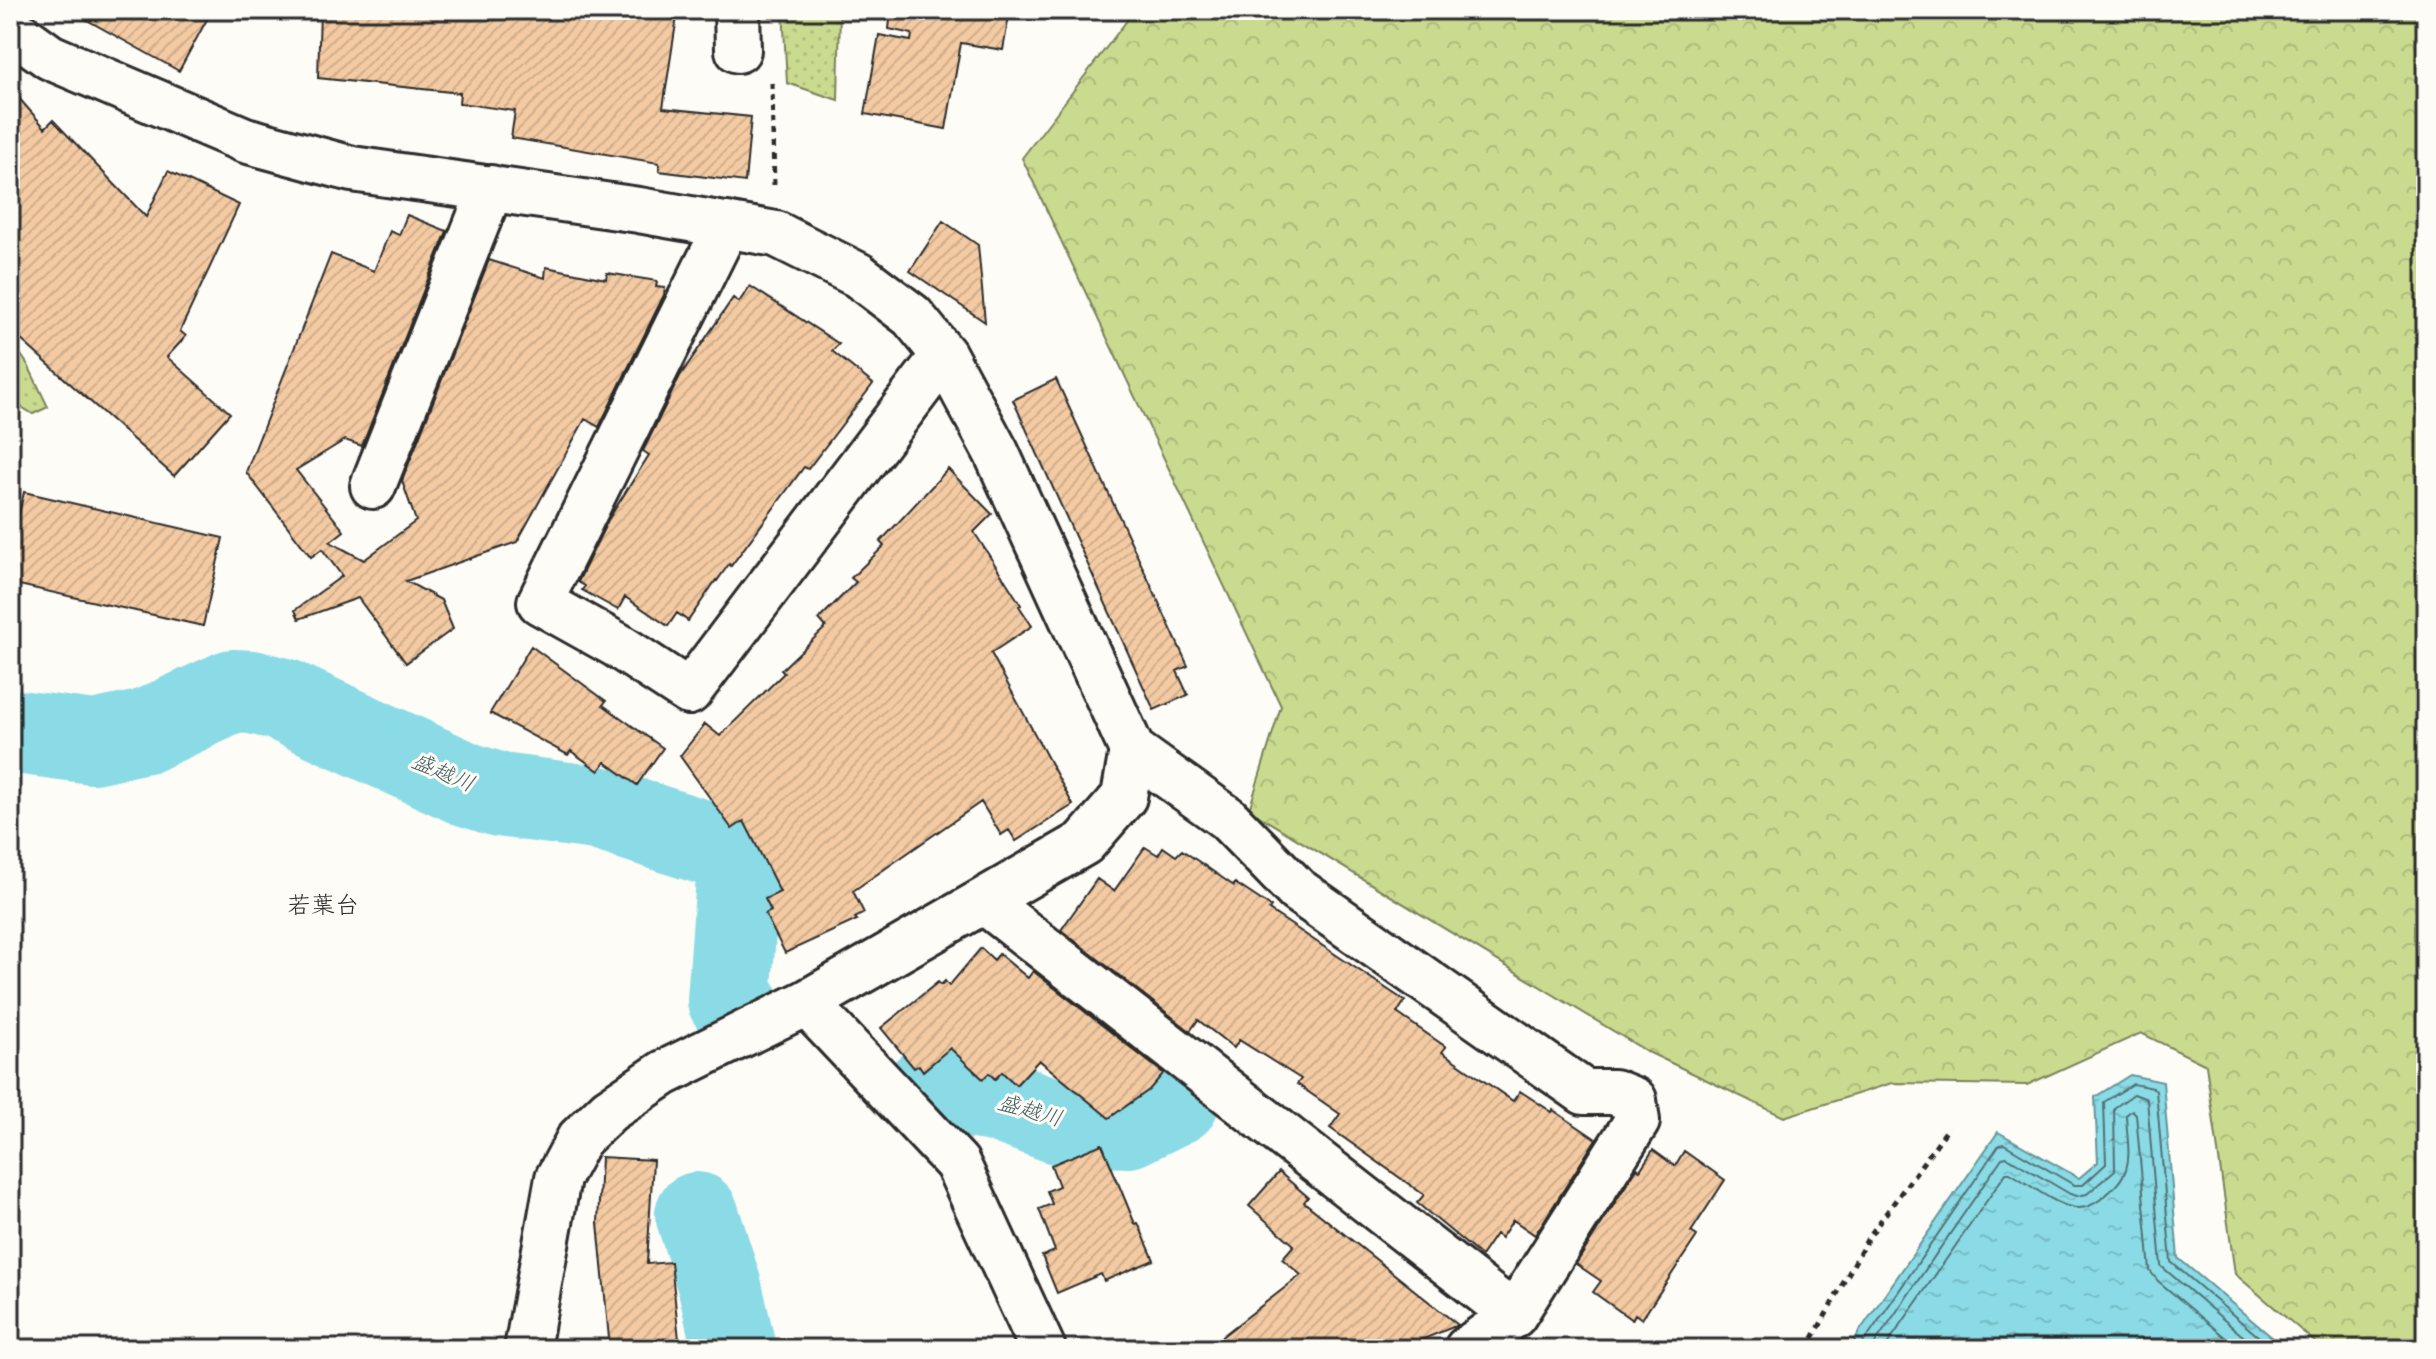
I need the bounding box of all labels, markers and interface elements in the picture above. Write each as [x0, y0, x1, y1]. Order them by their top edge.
water label: 盛越川 [407, 748, 479, 798]
district label: 若葉台 [287, 891, 359, 920]
water label: 盛越川 [995, 1089, 1065, 1133]

